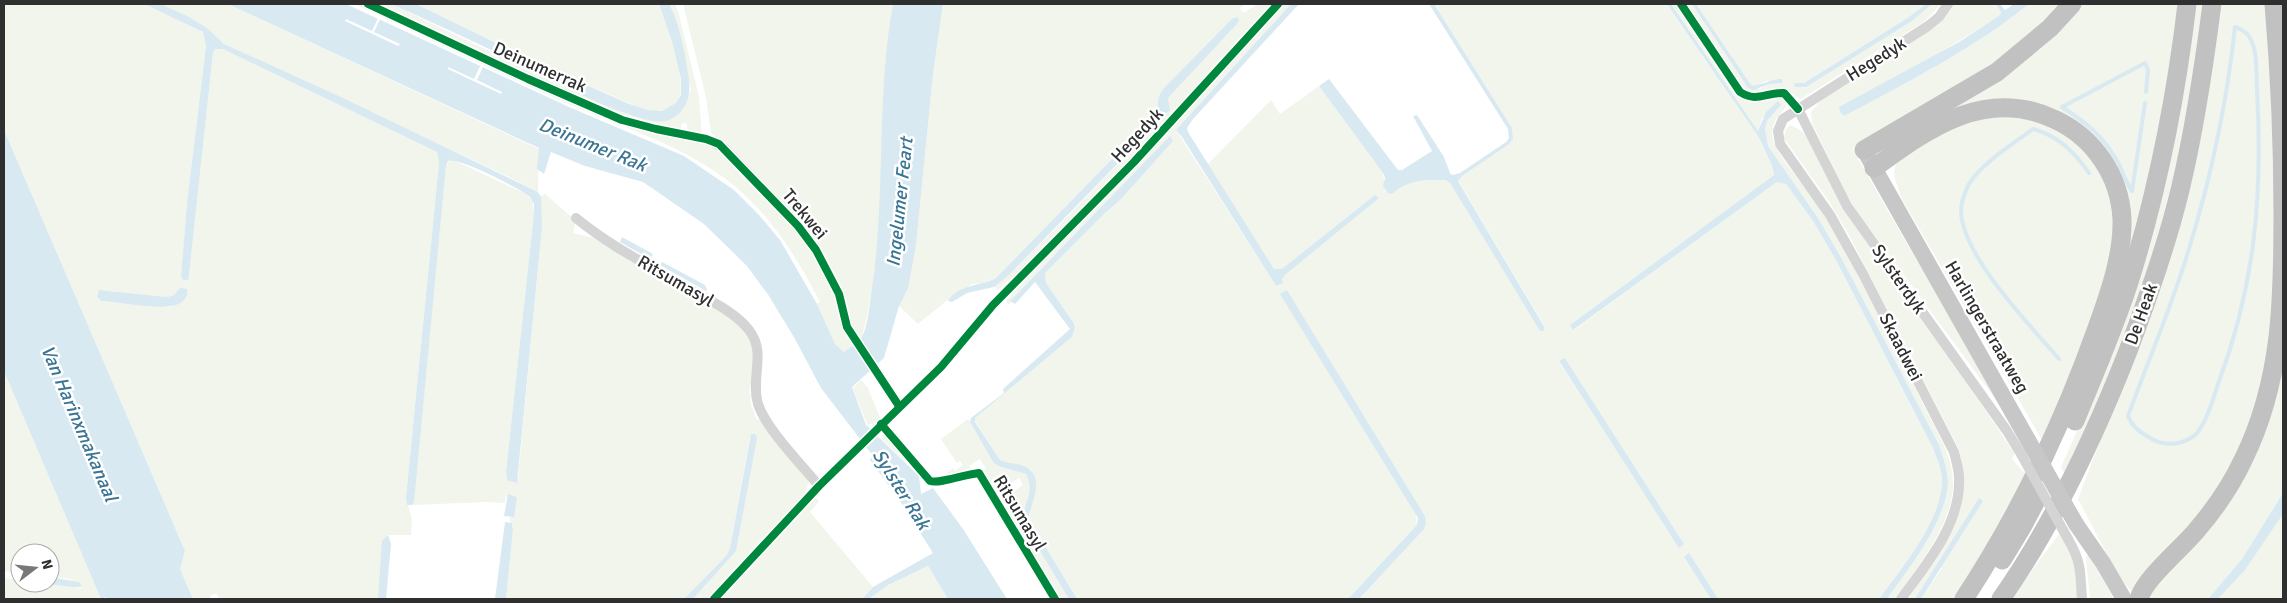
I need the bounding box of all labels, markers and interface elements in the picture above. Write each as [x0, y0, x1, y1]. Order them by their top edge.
street label: Hegedyk [1842, 32, 1910, 86]
street label: Deinumerrak [490, 37, 590, 97]
street label: Hegedyk [1106, 103, 1168, 167]
water label: Deinumer Rak [535, 112, 651, 178]
water label: Ingelumer Feart [881, 134, 919, 268]
street label: Trekwei [778, 184, 832, 244]
street label: Sylsterdyk [1867, 240, 1931, 318]
street label: Ritsumasyl [634, 250, 718, 312]
street label: Harlingerstraatweg [1940, 257, 2034, 397]
street label: De Heak [2120, 280, 2162, 348]
street label: Skaadwei [1875, 309, 1927, 385]
water label: Van Harinxmakanaal [35, 342, 123, 506]
water label: Sylster Rak [867, 445, 936, 536]
street label: Ritsumasyl [989, 471, 1051, 555]
north arrow [10, 543, 60, 593]
text: N [38, 558, 57, 572]

